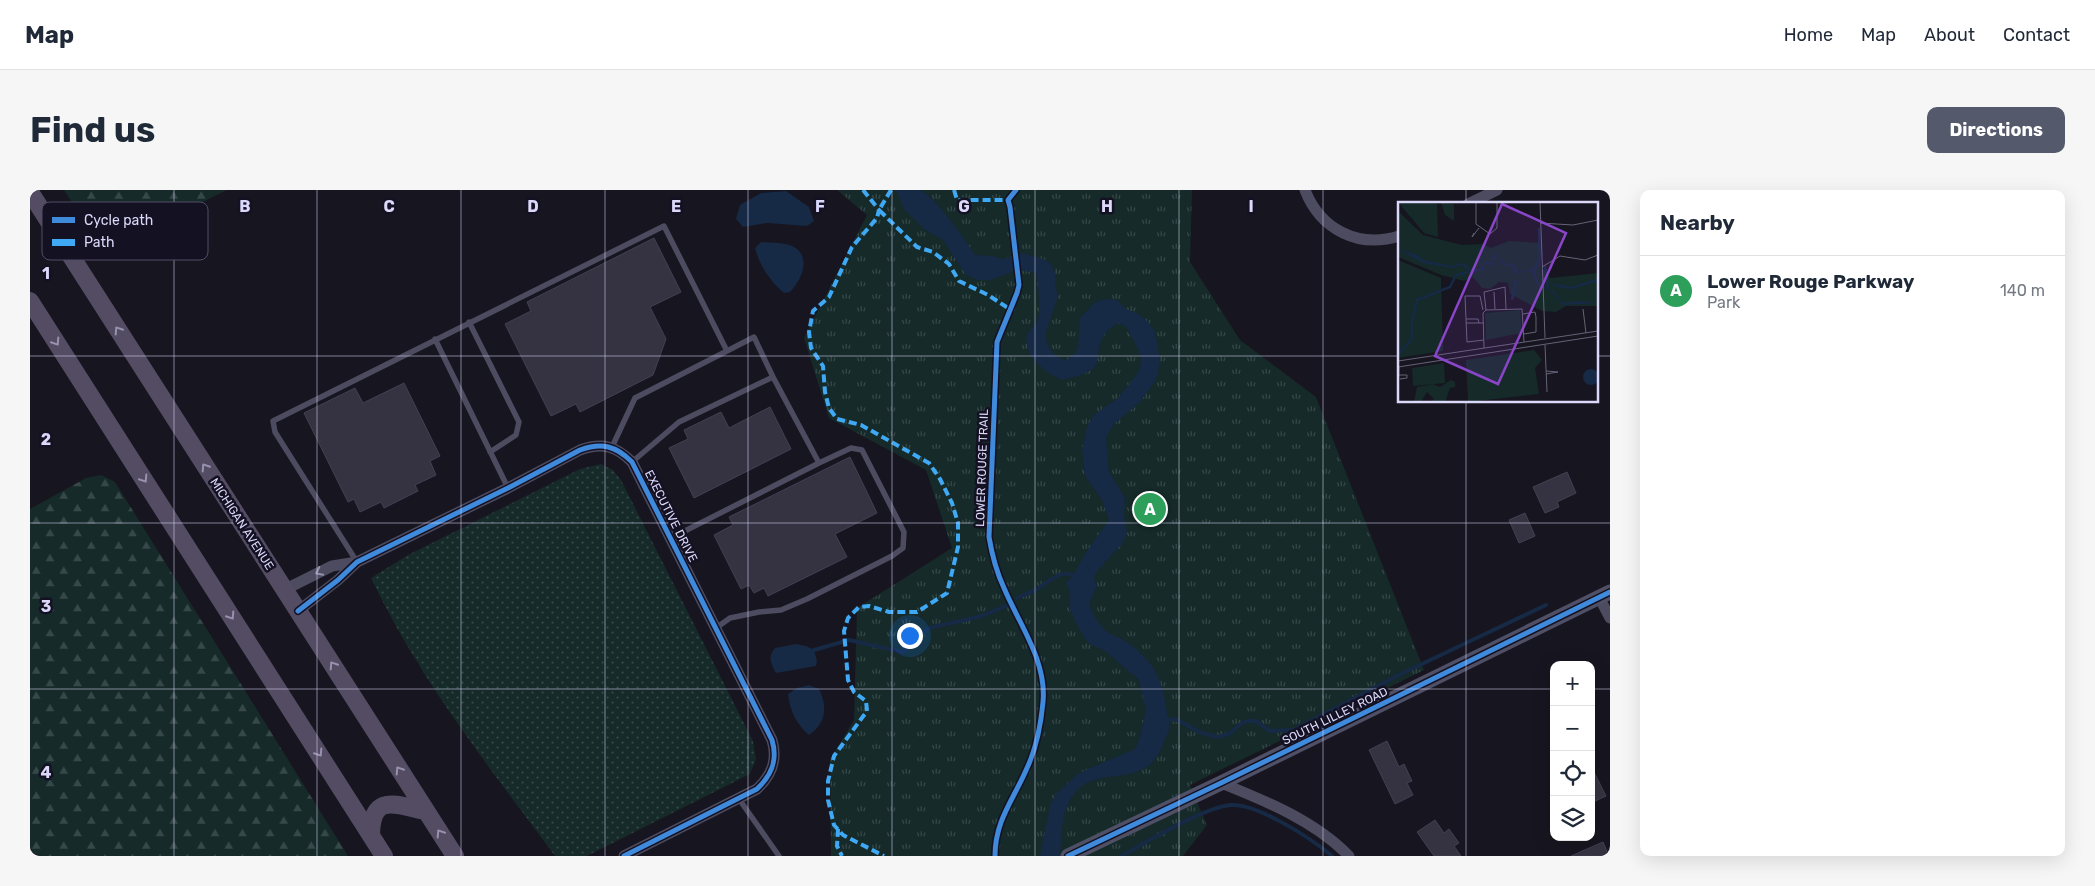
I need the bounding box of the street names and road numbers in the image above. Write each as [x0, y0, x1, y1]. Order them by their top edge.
street label: LOWER ROUGE TRAIL [973, 409, 991, 527]
street label: EXECUTIVE DRIVE [642, 468, 700, 564]
street label: MICHIGAN AVENUE [207, 476, 277, 572]
street label: SOUTH LILLEY ROAD [1280, 684, 1390, 748]

